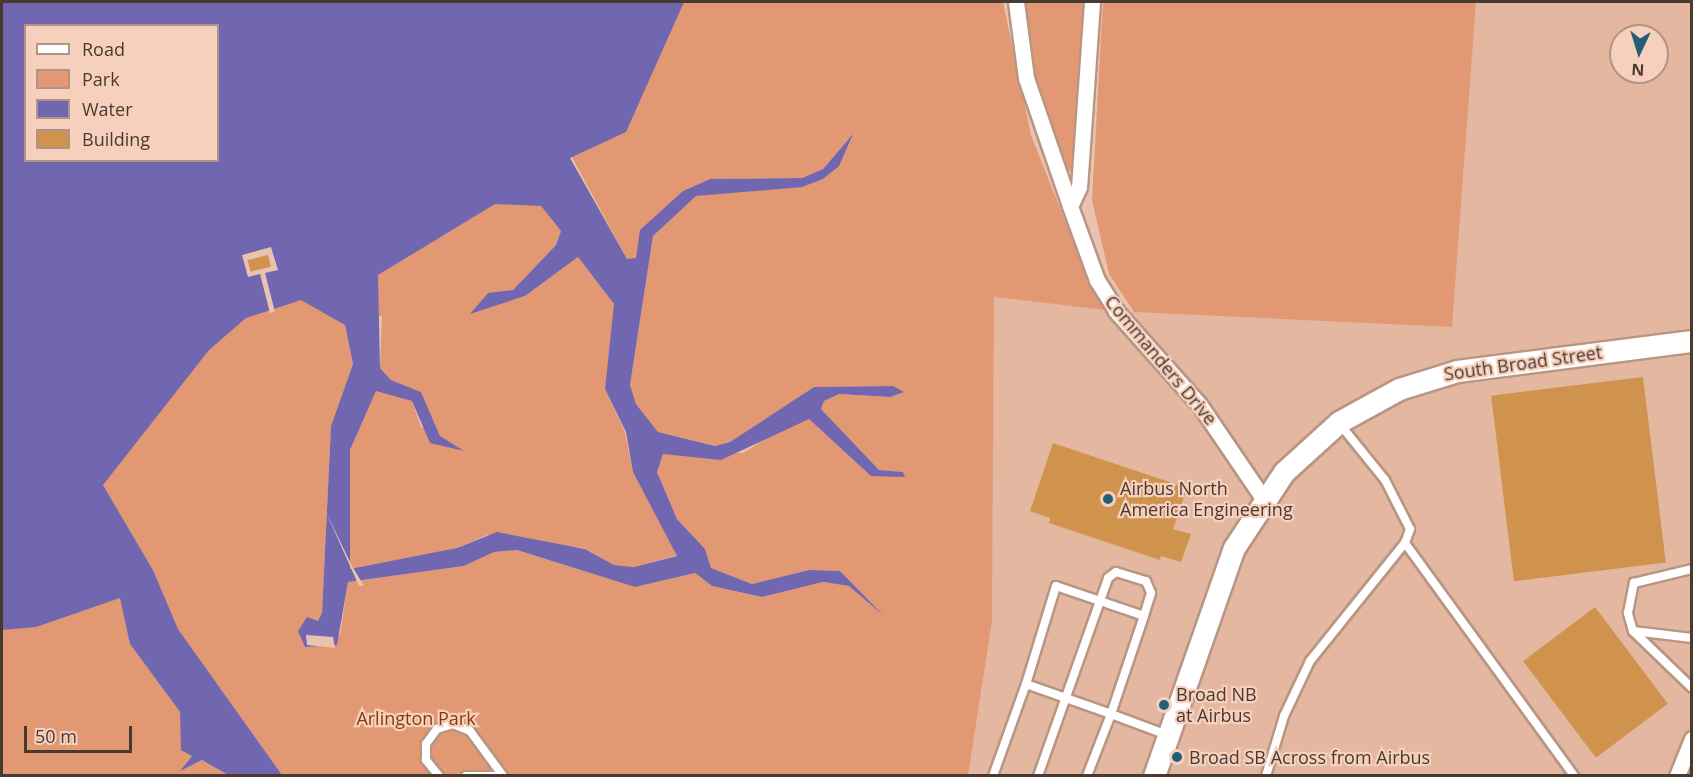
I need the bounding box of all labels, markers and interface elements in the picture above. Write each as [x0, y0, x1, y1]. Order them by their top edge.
legend [24, 24, 219, 162]
north arrow [1609, 24, 1669, 84]
text: Road [82, 37, 125, 61]
text: N [1631, 59, 1645, 81]
text: Park [82, 67, 120, 91]
text: Water [82, 97, 133, 121]
text: Building [82, 127, 150, 151]
street label: Commanders Drive [1101, 291, 1221, 429]
street label: South Broad Street [1442, 341, 1604, 385]
place label: Airbus North America Engineering [1120, 478, 1293, 520]
marker: Airbus North America Engineering [1101, 492, 1115, 506]
place label: Broad NB at Airbus [1176, 684, 1257, 726]
marker: Broad NB at Airbus [1157, 698, 1171, 712]
park label: Arlington Park [356, 707, 476, 729]
scale bar [27, 714, 135, 752]
text: 50 m [35, 724, 77, 748]
place label: Broad SB Across from Airbus [1189, 746, 1430, 768]
marker: Broad SB Across from Airbus [1170, 750, 1184, 764]

